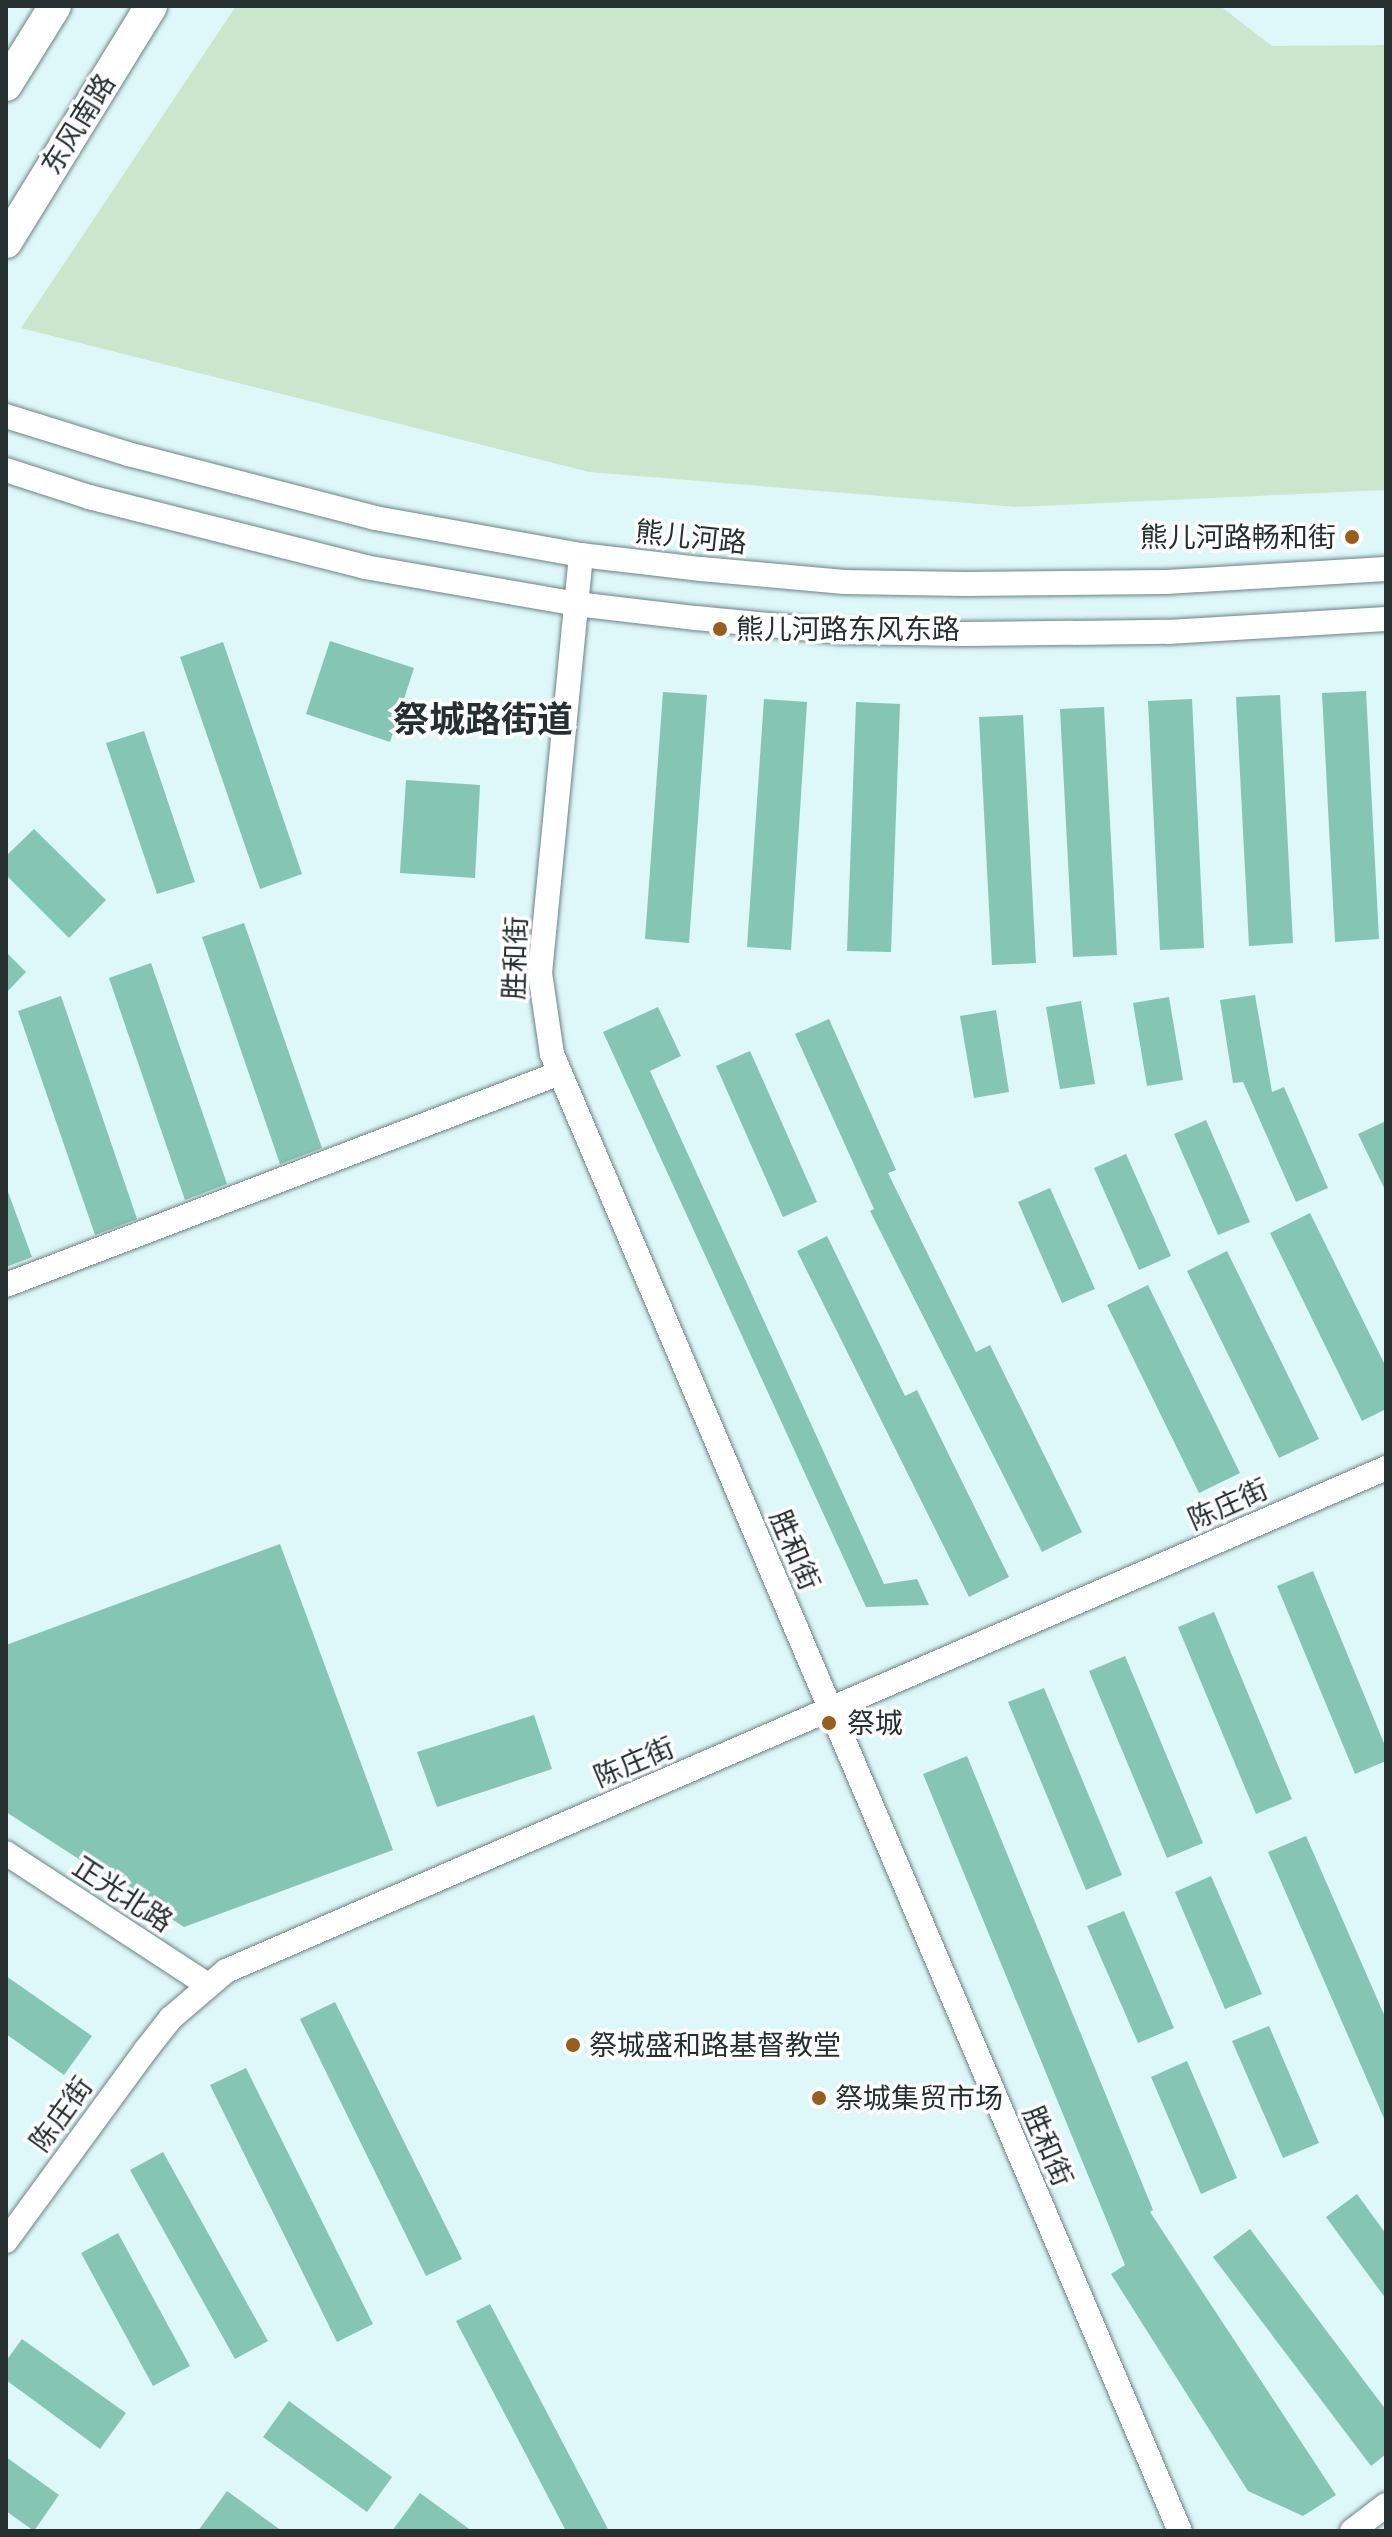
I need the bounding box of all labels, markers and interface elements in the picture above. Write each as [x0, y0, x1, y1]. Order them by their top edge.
street label: 东风南路 [34, 68, 122, 180]
street label: 熊儿河路 [634, 514, 748, 560]
place label: 熊儿河路畅和街 [1140, 520, 1336, 554]
marker: 熊儿河路畅和街 [1343, 528, 1361, 546]
place label: 熊儿河路东风东路 [736, 612, 960, 646]
marker: 熊儿河路东风东路 [711, 620, 729, 638]
district label: 祭城路街道 [393, 698, 573, 742]
street label: 胜和街 [497, 915, 533, 1001]
street label: 陈庄街 [1183, 1472, 1273, 1536]
street label: 胜和街 [763, 1505, 827, 1595]
place label: 祭城 [847, 1706, 903, 1740]
marker: 祭城 [818, 1712, 840, 1734]
street label: 陈庄街 [589, 1730, 679, 1794]
street label: 正光北路 [67, 1849, 179, 1939]
place label: 祭城盛和路基督教堂 [589, 2028, 841, 2062]
marker: 祭城盛和路基督教堂 [564, 2036, 582, 2054]
street label: 陈庄街 [23, 2070, 99, 2158]
place label: 祭城集贸市场 [835, 2081, 1003, 2115]
marker: 祭城集贸市场 [810, 2089, 828, 2107]
street label: 胜和街 [1016, 2101, 1080, 2191]

